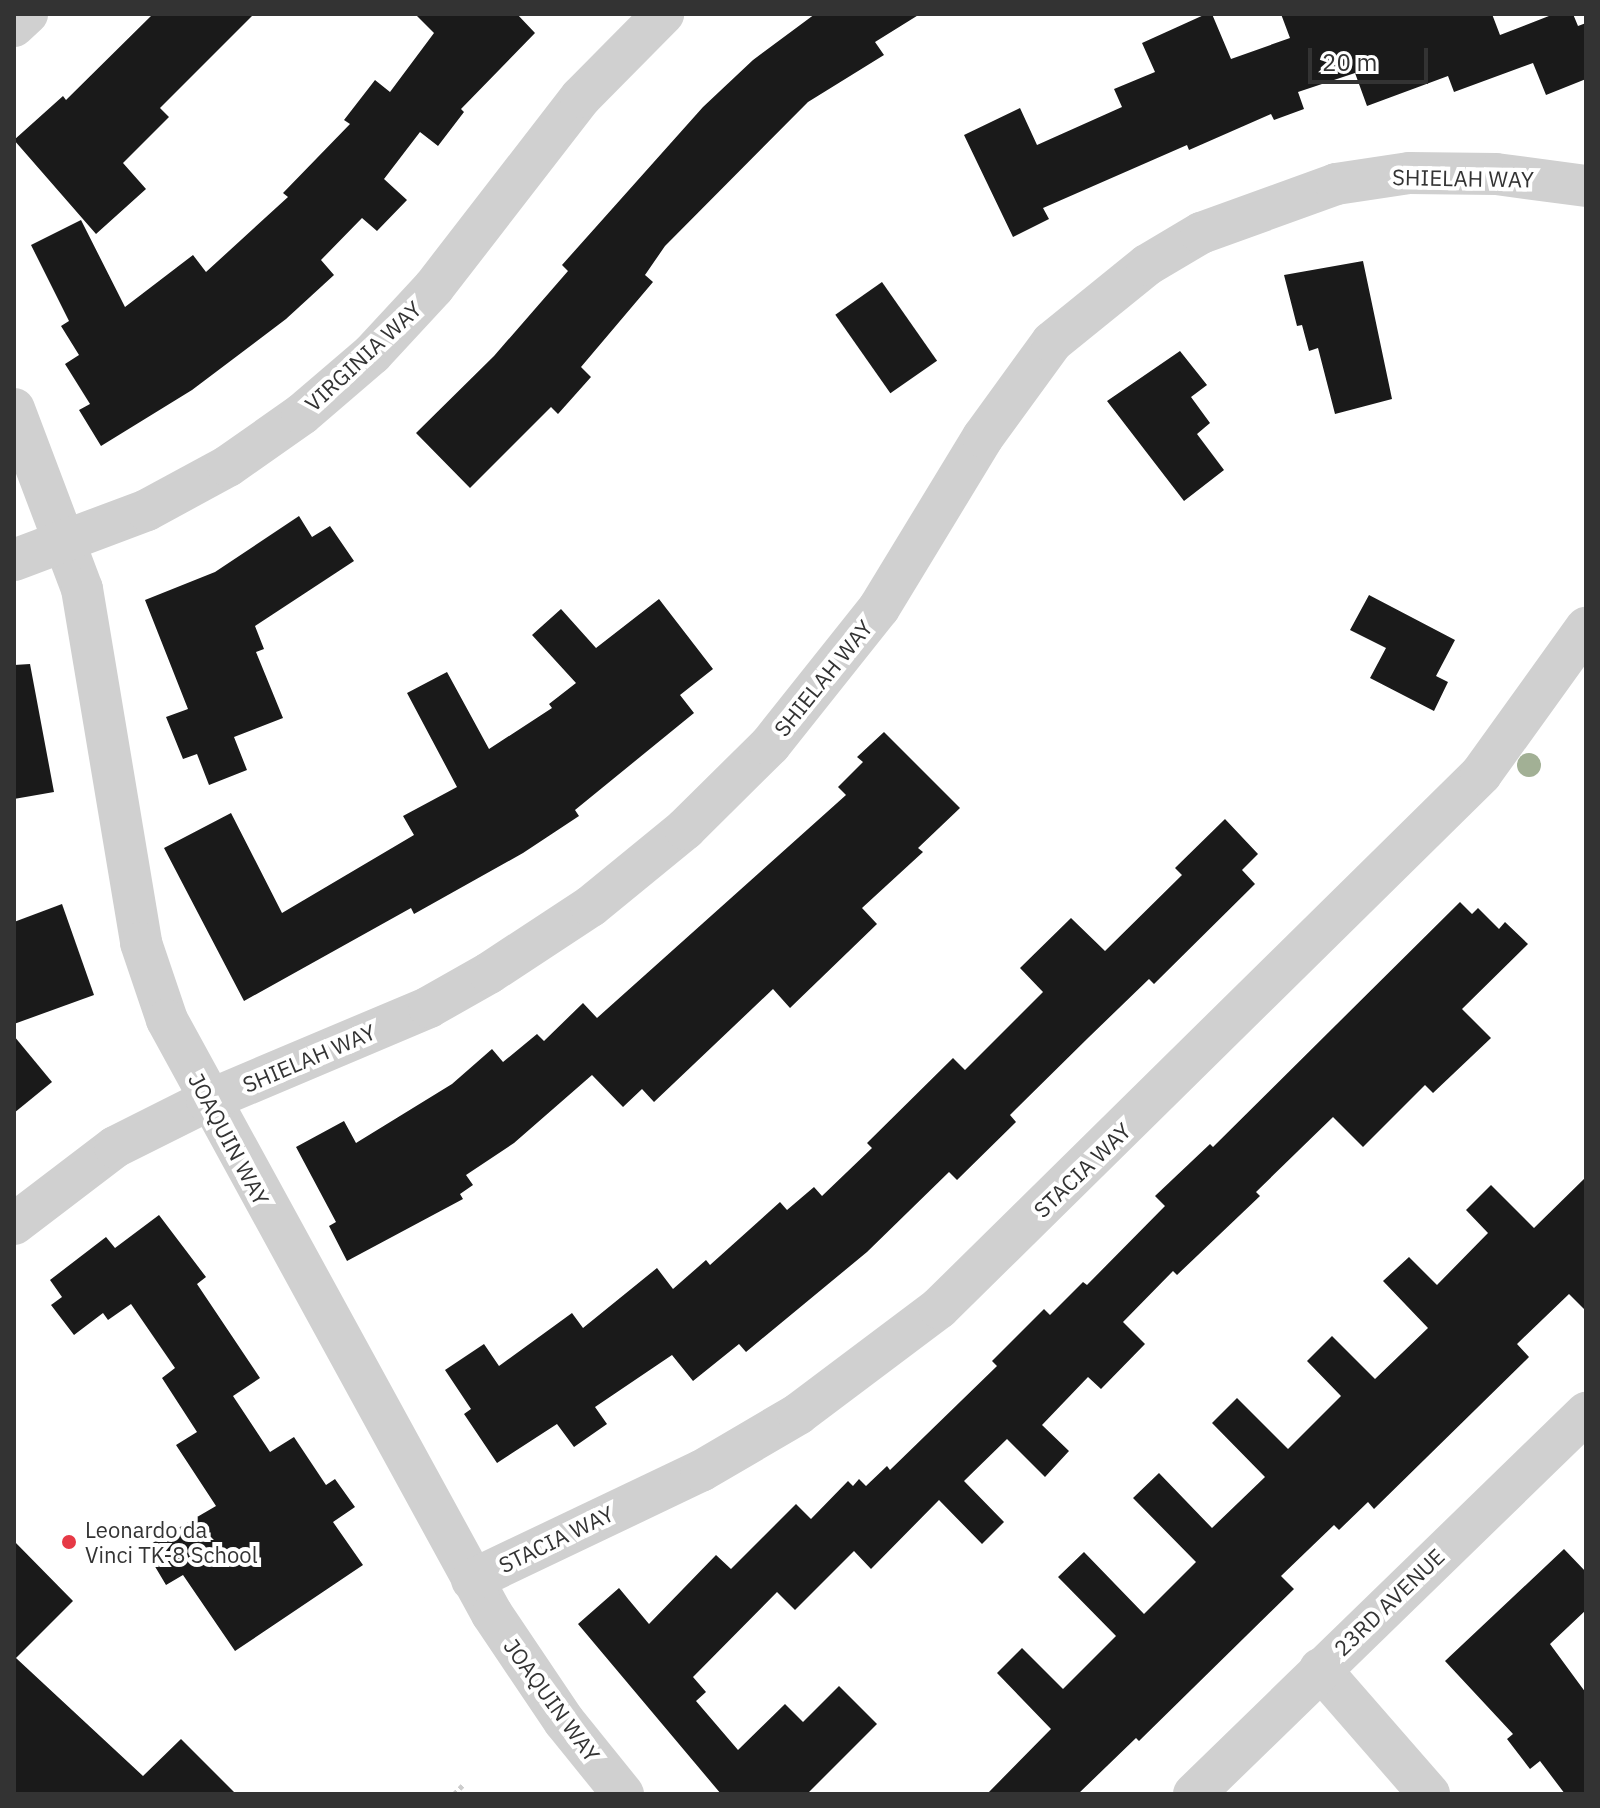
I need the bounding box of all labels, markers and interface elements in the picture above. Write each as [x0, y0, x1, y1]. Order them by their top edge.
scale bar [1312, 32, 1432, 82]
text: 20 m [1322, 46, 1377, 78]
street label: SHIELAH WAY [1392, 164, 1534, 192]
street label: VIRGINIA WAY [299, 295, 427, 417]
street label: SHIELAH WAY [768, 615, 878, 741]
street label: SHIELAH WAY [239, 1018, 379, 1098]
street label: JOAQUIN WAY [183, 1068, 275, 1210]
street label: STACIA WAY [1028, 1117, 1136, 1223]
street label: STACIA WAY [494, 1500, 618, 1578]
place label: Leonardo da Vinci TK-8 School [85, 1516, 258, 1568]
marker: Leonardo da Vinci TK-8 School [60, 1533, 78, 1551]
street label: 23RD AVENUE [1328, 1543, 1450, 1661]
street label: JOAQUIN WAY [498, 1633, 606, 1767]

